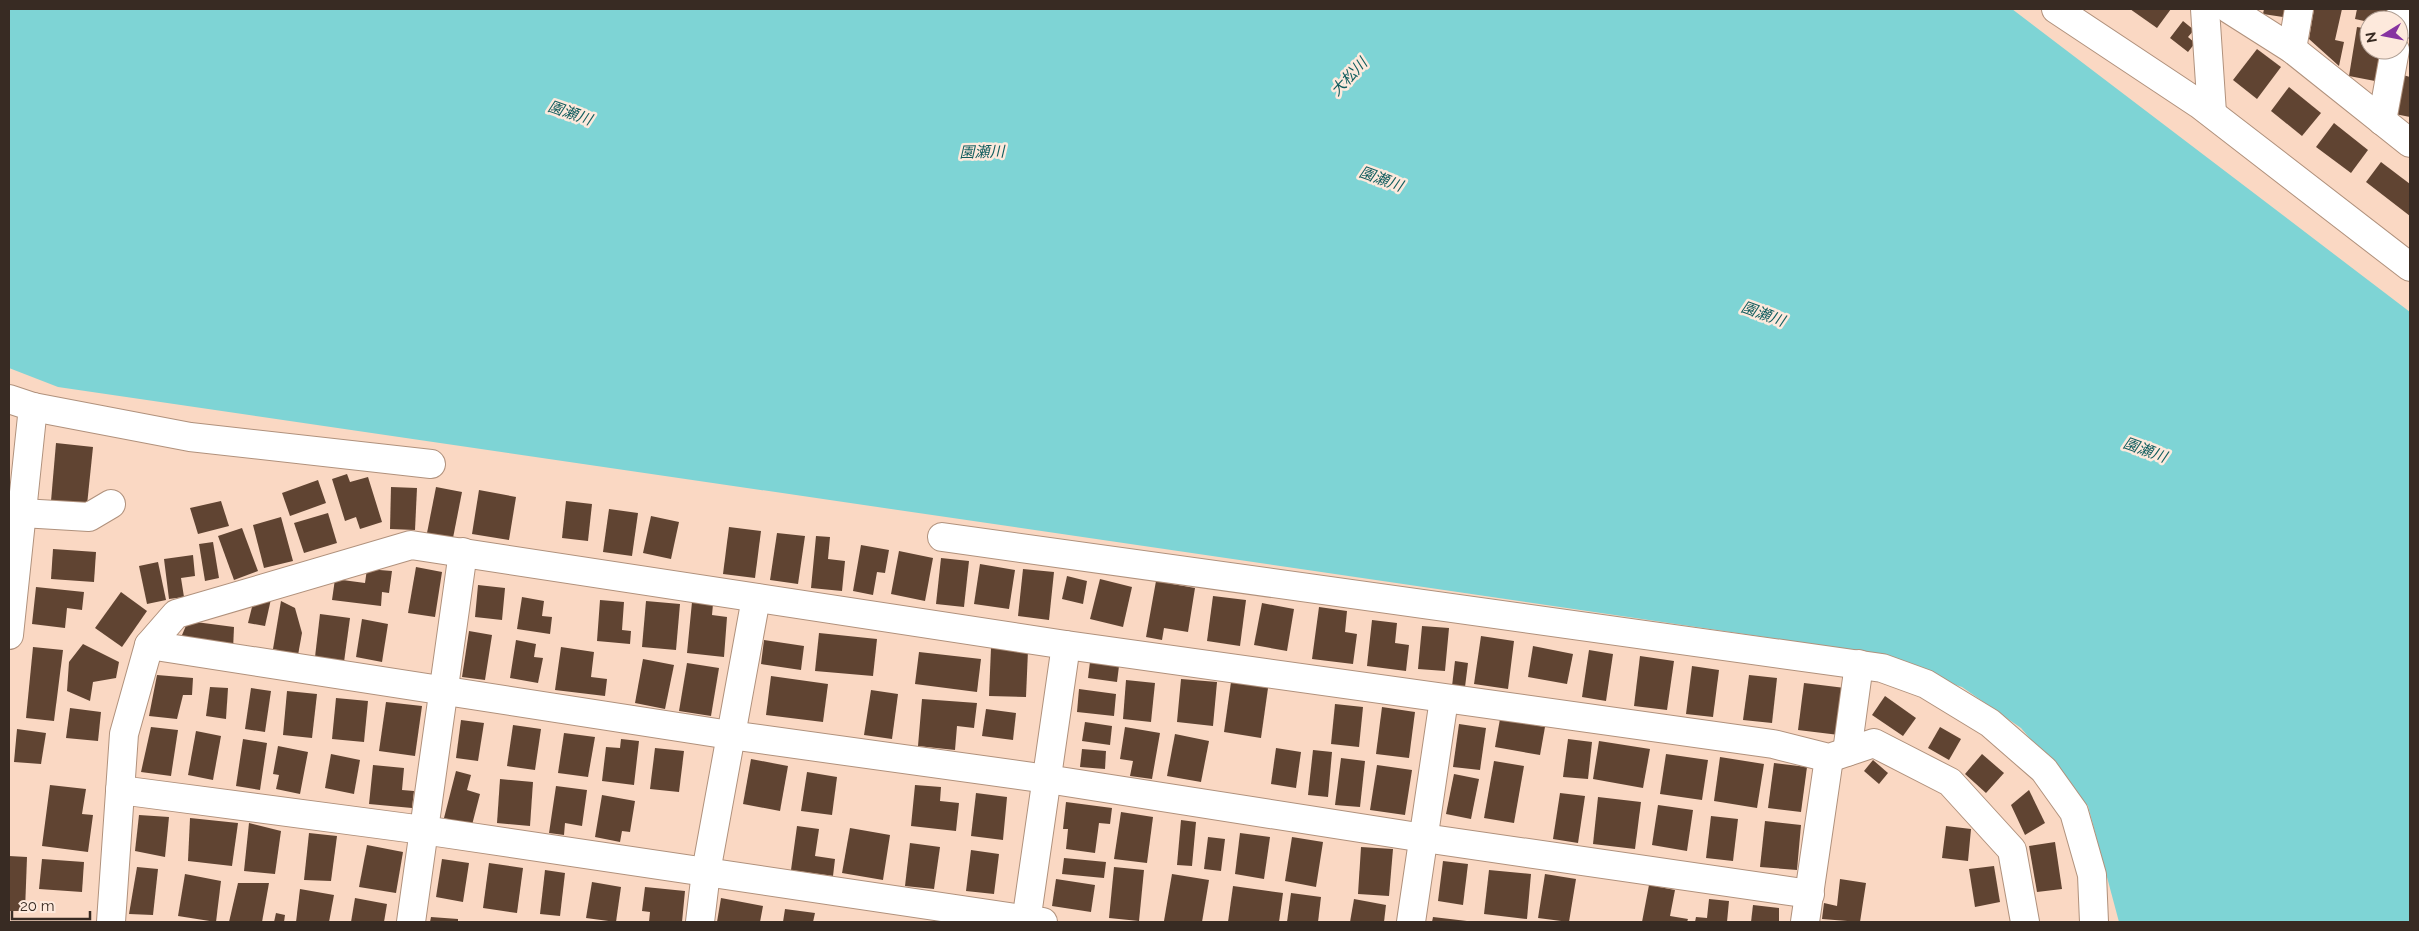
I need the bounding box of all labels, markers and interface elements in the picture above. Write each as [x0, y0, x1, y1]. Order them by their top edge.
north arrow [2359, 10, 2409, 60]
text: N [2362, 31, 2380, 44]
water label: 大松川 [1327, 53, 1372, 100]
water label: 園瀬川 [546, 97, 596, 129]
water label: 園瀬川 [959, 143, 1007, 161]
water label: 園瀬川 [1357, 163, 1407, 196]
water label: 園瀬川 [1739, 298, 1789, 331]
water label: 園瀬川 [2121, 434, 2171, 467]
scale bar [12, 888, 90, 920]
text: 20 m [20, 897, 55, 915]

